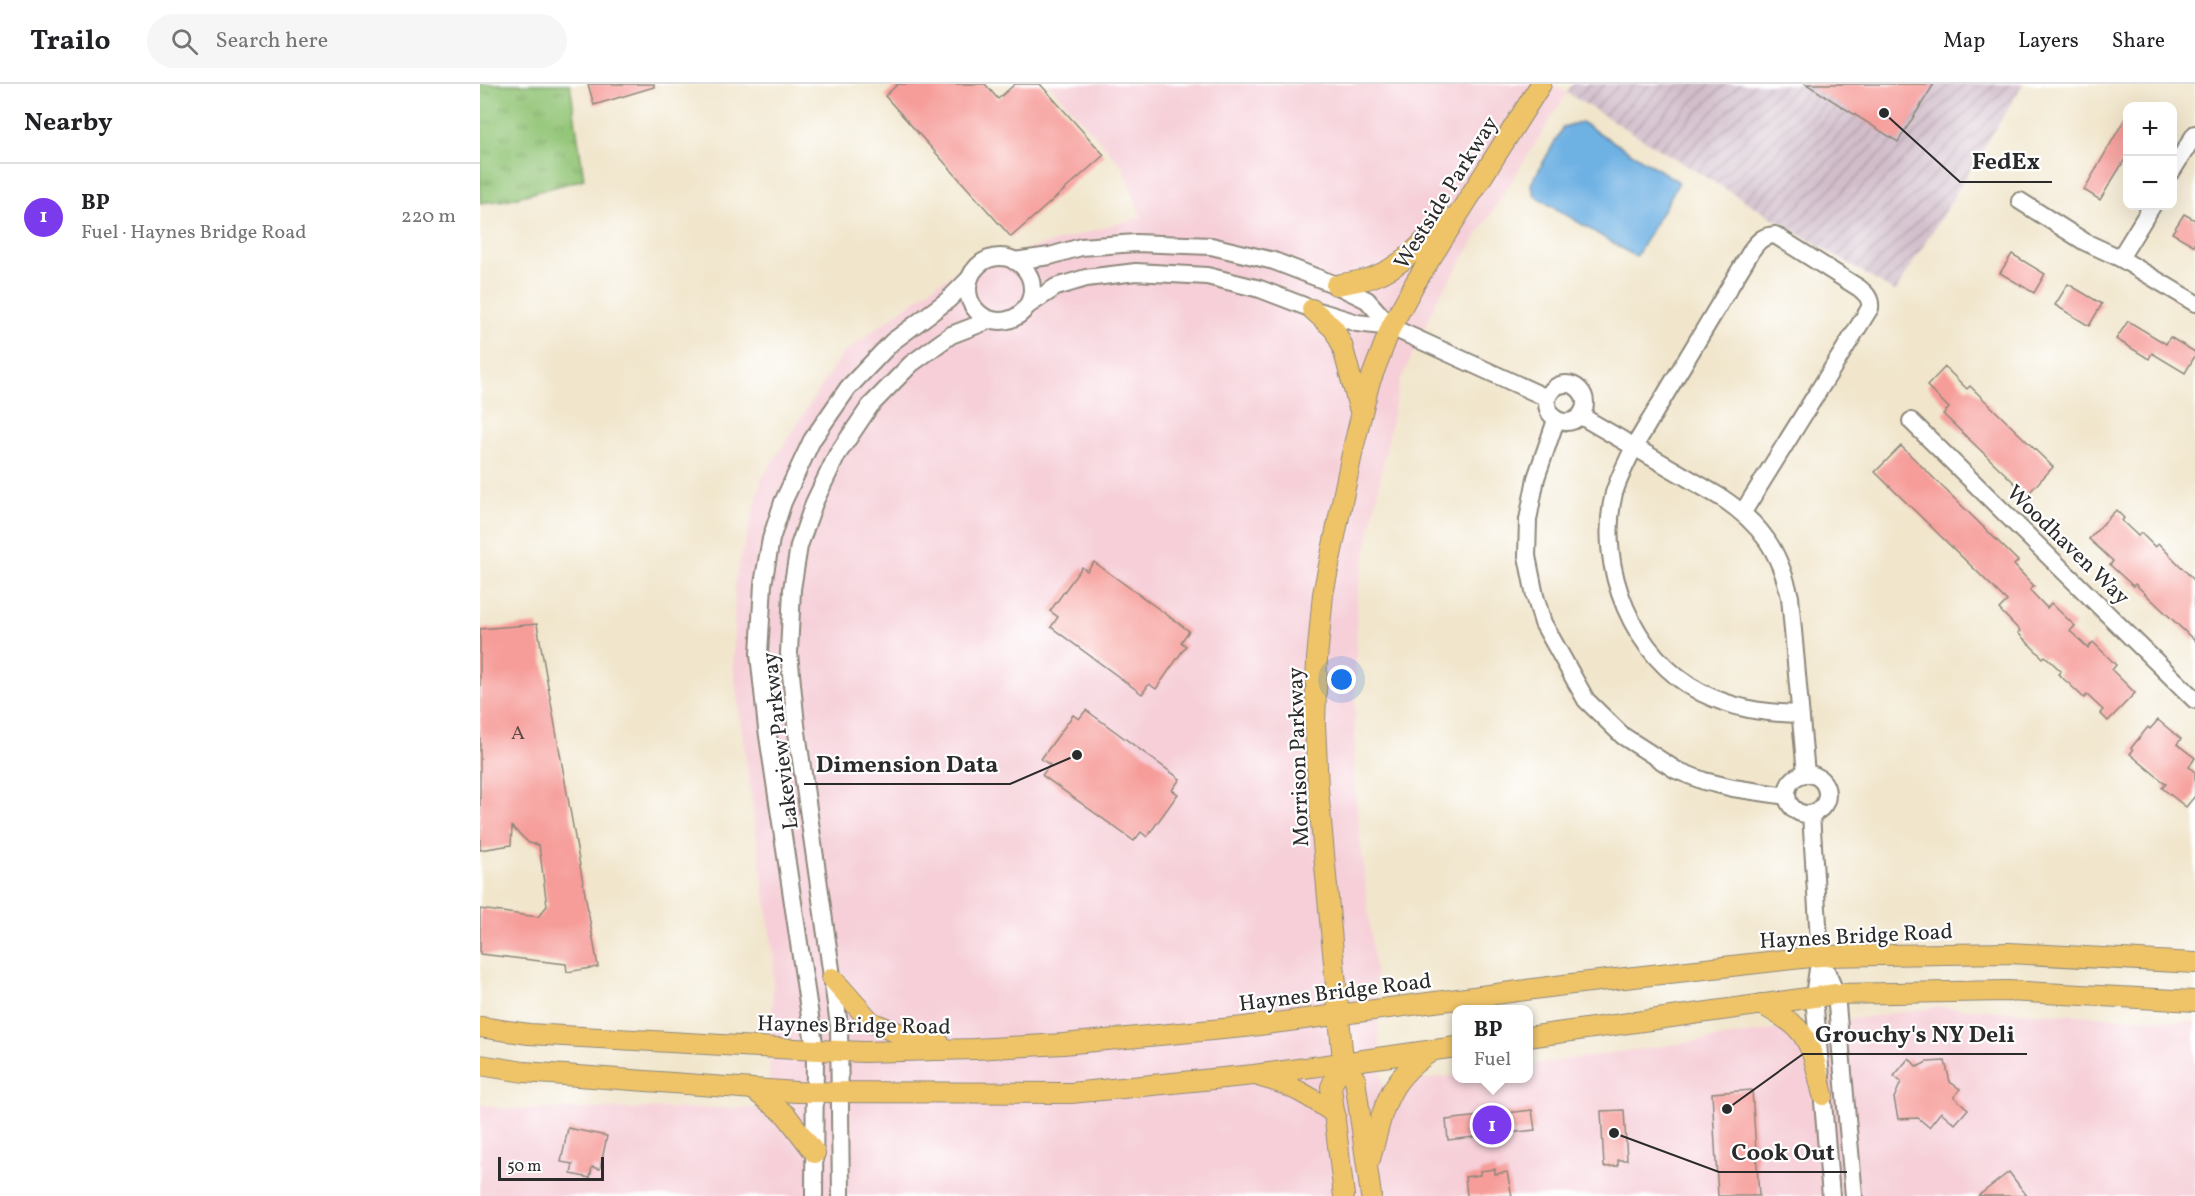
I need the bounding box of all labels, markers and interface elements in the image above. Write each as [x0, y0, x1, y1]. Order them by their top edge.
search box [147, 14, 567, 68]
text: Trailo [30, 22, 111, 61]
icon: search [168, 25, 201, 58]
text: Search here [216, 26, 328, 57]
text: Map [1943, 27, 1985, 56]
text: Layers [2018, 27, 2079, 56]
text: Share [2112, 27, 2165, 56]
map controls [2123, 102, 2177, 210]
button: + [2123, 102, 2177, 156]
text: Nearby [24, 105, 113, 141]
street label: Westside Parkway [1388, 111, 1507, 276]
callout: FedEx [1960, 140, 2052, 182]
text: FedEx [1972, 146, 2040, 180]
button: − [2123, 156, 2177, 210]
text: BP [81, 188, 110, 219]
text: 1 [39, 203, 48, 231]
text: 220 m [401, 203, 456, 231]
text: Fuel · Haynes Bridge Road [81, 219, 307, 247]
street label: Woodhaven Way [1999, 479, 2136, 613]
street label: Lakeview Parkway [755, 650, 808, 831]
your location [1327, 665, 1356, 694]
street label: Morrison Parkway [1281, 667, 1318, 847]
house number: A [511, 720, 525, 748]
callout: Dimension Data [804, 742, 1010, 784]
text: Dimension Data [816, 749, 998, 783]
street label: Haynes Bridge Road [1759, 917, 1954, 958]
street label: Haynes Bridge Road [1237, 966, 1433, 1021]
popup [1452, 1005, 1533, 1083]
street label: Haynes Bridge Road [757, 1009, 951, 1044]
callout: Grouchy's NY Deli [1803, 1012, 2027, 1054]
text: BP [1474, 1015, 1503, 1046]
text: Grouchy's NY Deli [1815, 1019, 2015, 1053]
text: Fuel [1474, 1046, 1511, 1074]
pin: 1 [1472, 1102, 1512, 1148]
callout: Cook Out [1719, 1130, 1847, 1172]
text: Cook Out [1731, 1137, 1835, 1171]
scale bar [498, 1154, 604, 1182]
text: 50 m [507, 1156, 541, 1178]

